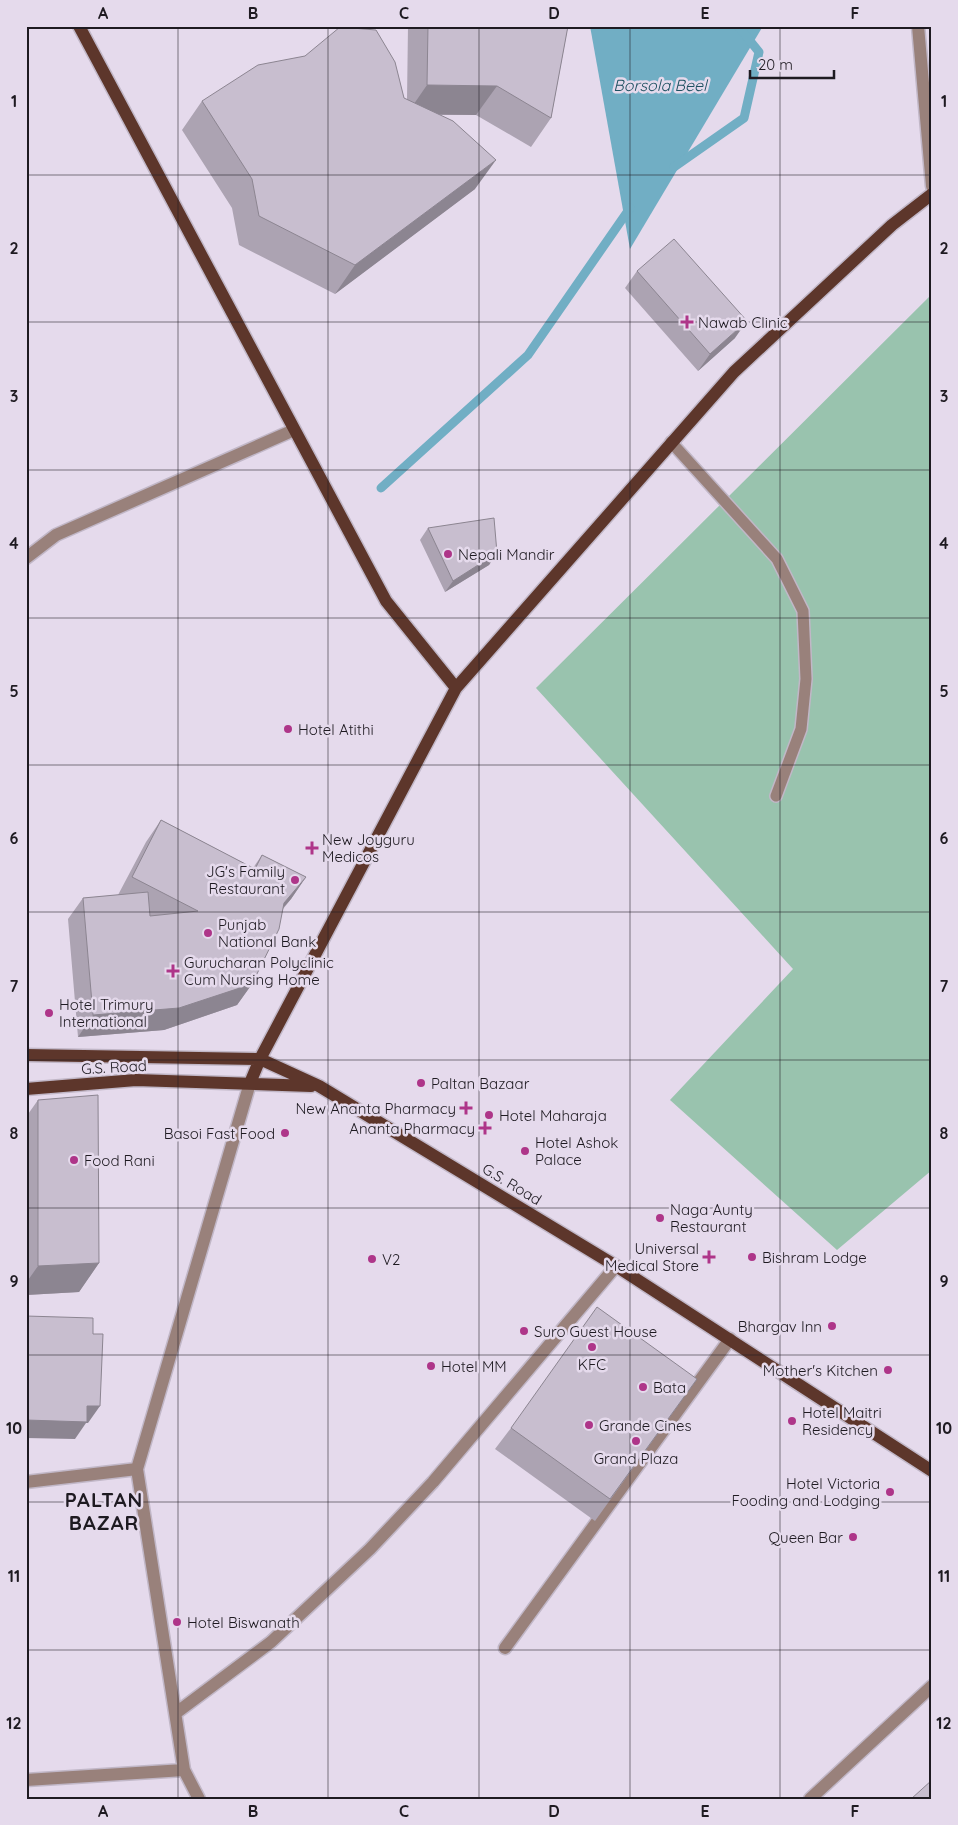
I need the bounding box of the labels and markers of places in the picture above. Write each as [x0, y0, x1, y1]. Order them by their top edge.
place label: Nawab Clinic [698, 313, 788, 332]
marker: Nawab Clinic [680, 315, 694, 329]
place label: Nepali Mandir [458, 545, 555, 564]
marker: Nepali Mandir [442, 548, 454, 560]
place label: Hotel Atithi [298, 720, 374, 739]
marker: Hotel Atithi [282, 723, 294, 735]
place label: New Joyguru Medicos [322, 830, 415, 866]
marker: New Joyguru Medicos [306, 842, 318, 854]
place label: JG's Family Restaurant [206, 862, 285, 898]
marker: JG's Family Restaurant [289, 874, 301, 886]
place label: Punjab National Bank [218, 915, 316, 951]
marker: Punjab National Bank [202, 927, 214, 939]
place label: Gurucharan Polyclinic Cum Nursing Home [184, 953, 334, 989]
marker: Gurucharan Polyclinic Cum Nursing Home [166, 964, 180, 978]
place label: Hotel Trimury International [59, 995, 154, 1031]
marker: Hotel Trimury International [43, 1007, 55, 1019]
place label: Paltan Bazaar [431, 1074, 530, 1093]
marker: Paltan Bazaar [415, 1077, 427, 1089]
place label: New Ananta Pharmacy [295, 1099, 456, 1118]
marker: New Ananta Pharmacy [460, 1102, 472, 1114]
place label: Hotel Maharaja [499, 1106, 607, 1125]
marker: Hotel Maharaja [483, 1109, 495, 1121]
place label: Ananta Pharmacy [349, 1119, 475, 1138]
marker: Ananta Pharmacy [479, 1122, 491, 1134]
place label: Basoi Fast Food [164, 1124, 275, 1143]
marker: Basoi Fast Food [279, 1127, 291, 1139]
place label: Hotel Ashok Palace [535, 1133, 618, 1169]
marker: Hotel Ashok Palace [519, 1145, 531, 1157]
place label: Food Rani [84, 1151, 155, 1170]
marker: Food Rani [68, 1154, 80, 1166]
place label: Naga Aunty Restaurant [670, 1200, 753, 1236]
marker: Naga Aunty Restaurant [654, 1212, 666, 1224]
place label: Universal Medical Store [605, 1239, 699, 1275]
place label: Bishram Lodge [762, 1248, 867, 1267]
place label: V2 [382, 1250, 400, 1269]
marker: Universal Medical Store [703, 1251, 715, 1263]
marker: Bishram Lodge [746, 1251, 758, 1263]
marker: V2 [366, 1253, 378, 1265]
place label: Bhargav Inn [738, 1317, 822, 1336]
marker: Bhargav Inn [826, 1320, 838, 1332]
place label: Suro Guest House [534, 1322, 657, 1341]
marker: Suro Guest House [518, 1325, 530, 1337]
marker: KFC [586, 1341, 598, 1353]
place label: KFC [578, 1355, 606, 1374]
place label: Hotel MM [441, 1357, 507, 1376]
marker: Hotel MM [425, 1360, 437, 1372]
place label: Mother's Kitchen [763, 1361, 878, 1380]
marker: Mother's Kitchen [882, 1364, 894, 1376]
place label: Bata [653, 1378, 686, 1397]
marker: Bata [637, 1381, 649, 1393]
place label: Hotel Maitri Residency [802, 1403, 882, 1439]
marker: Hotel Maitri Residency [786, 1415, 798, 1427]
place label: Grande Cines [599, 1416, 692, 1435]
marker: Grande Cines [583, 1419, 595, 1431]
marker: Grand Plaza [630, 1435, 642, 1447]
place label: Grand Plaza [594, 1449, 678, 1468]
place label: Hotel Victoria Fooding and Lodging [732, 1474, 880, 1510]
marker: Hotel Victoria Fooding and Lodging [884, 1486, 896, 1498]
place label: Queen Bar [768, 1528, 843, 1547]
marker: Queen Bar [847, 1531, 859, 1543]
place label: Hotel Biswanath [187, 1613, 300, 1632]
marker: Hotel Biswanath [171, 1616, 183, 1628]

